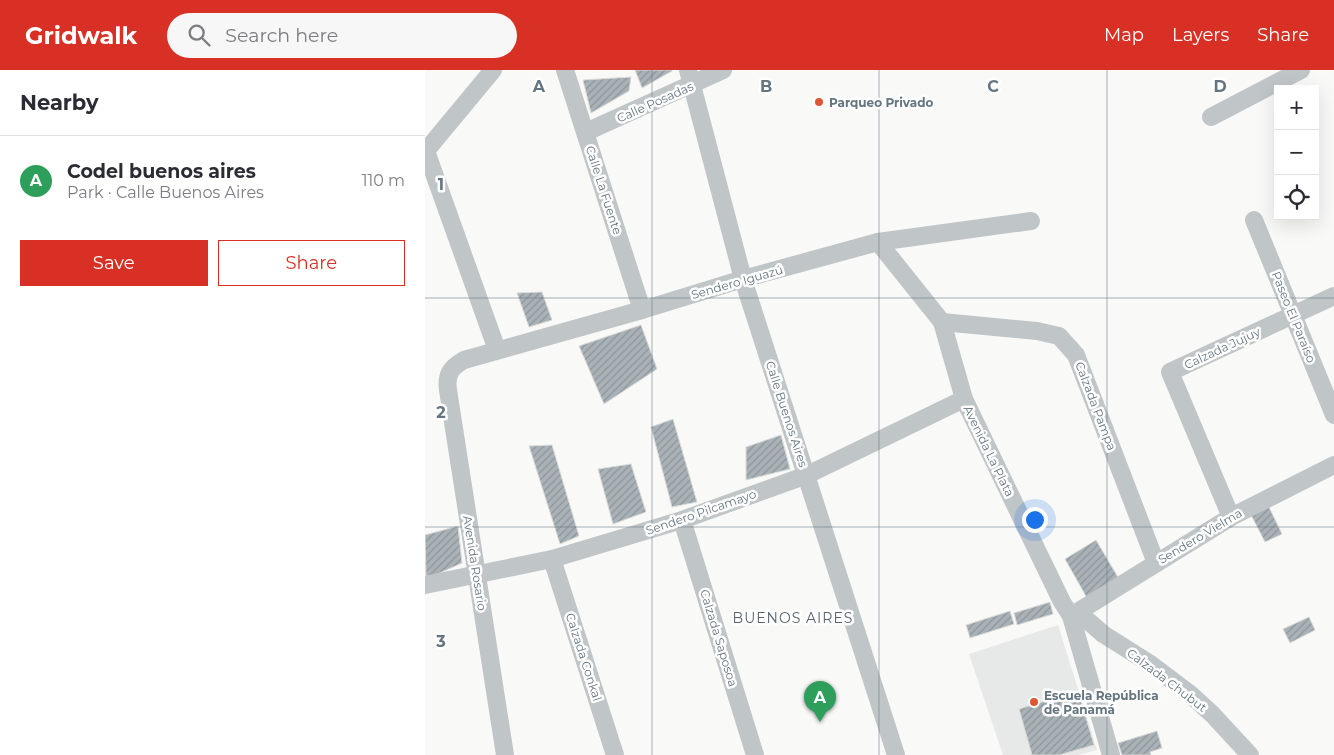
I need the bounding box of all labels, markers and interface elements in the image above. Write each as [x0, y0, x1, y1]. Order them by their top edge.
search box [167, 13, 517, 58]
text: Gridwalk [25, 21, 137, 50]
icon: search [185, 21, 213, 49]
text: Search here [225, 24, 338, 47]
text: Map [1104, 24, 1144, 46]
text: Layers [1172, 24, 1229, 46]
text: Share [1257, 24, 1309, 46]
text: A [532, 77, 546, 96]
text: B [760, 77, 772, 96]
text: C [987, 77, 999, 96]
text: D [1213, 77, 1227, 96]
street label: Calle Posadas [614, 78, 696, 126]
map controls [1274, 85, 1319, 220]
button: + [1274, 85, 1319, 130]
text: Nearby [20, 90, 99, 115]
place label: Parqueo Privado [829, 95, 934, 110]
marker: Parqueo Privado [813, 96, 825, 108]
button: − [1274, 130, 1319, 175]
street label: Calle La Fuente [583, 144, 625, 236]
text: Codel buenos aires [67, 160, 256, 183]
text: A [30, 171, 42, 190]
text: 110 m [362, 171, 405, 190]
text: 1 [438, 175, 444, 194]
button: locate [1274, 175, 1319, 220]
text: Park · Calle Buenos Aires [67, 183, 264, 202]
button: Save [20, 240, 208, 286]
button: Share [218, 240, 405, 286]
street label: Sendero Iguazú [689, 262, 785, 302]
street label: Paseo El Paraíso [1269, 269, 1319, 365]
street label: Calzada Jujuy [1182, 324, 1263, 372]
street label: Calle Buenos Aires [763, 359, 811, 469]
street label: Calzada Pampa [1072, 360, 1120, 452]
text: 2 [436, 403, 446, 422]
street label: Avenida La Plata [960, 403, 1018, 499]
street label: Sendero Pilcamayo [644, 486, 758, 538]
street label: Sendero Vielma [1155, 505, 1245, 567]
your location [1022, 507, 1048, 533]
street label: Avenida Rosario [460, 514, 490, 612]
street label: Calzada Saposoa [697, 588, 741, 688]
district label: BUENOS AIRES [733, 609, 853, 627]
street label: Calzada Conkal [563, 611, 605, 703]
text: 3 [435, 632, 446, 651]
street label: Calzada Chubut [1124, 645, 1210, 715]
pin: A [804, 681, 836, 722]
place label: Escuela República de Panamá [1044, 688, 1159, 717]
marker: Escuela República de Panamá [1028, 696, 1040, 708]

